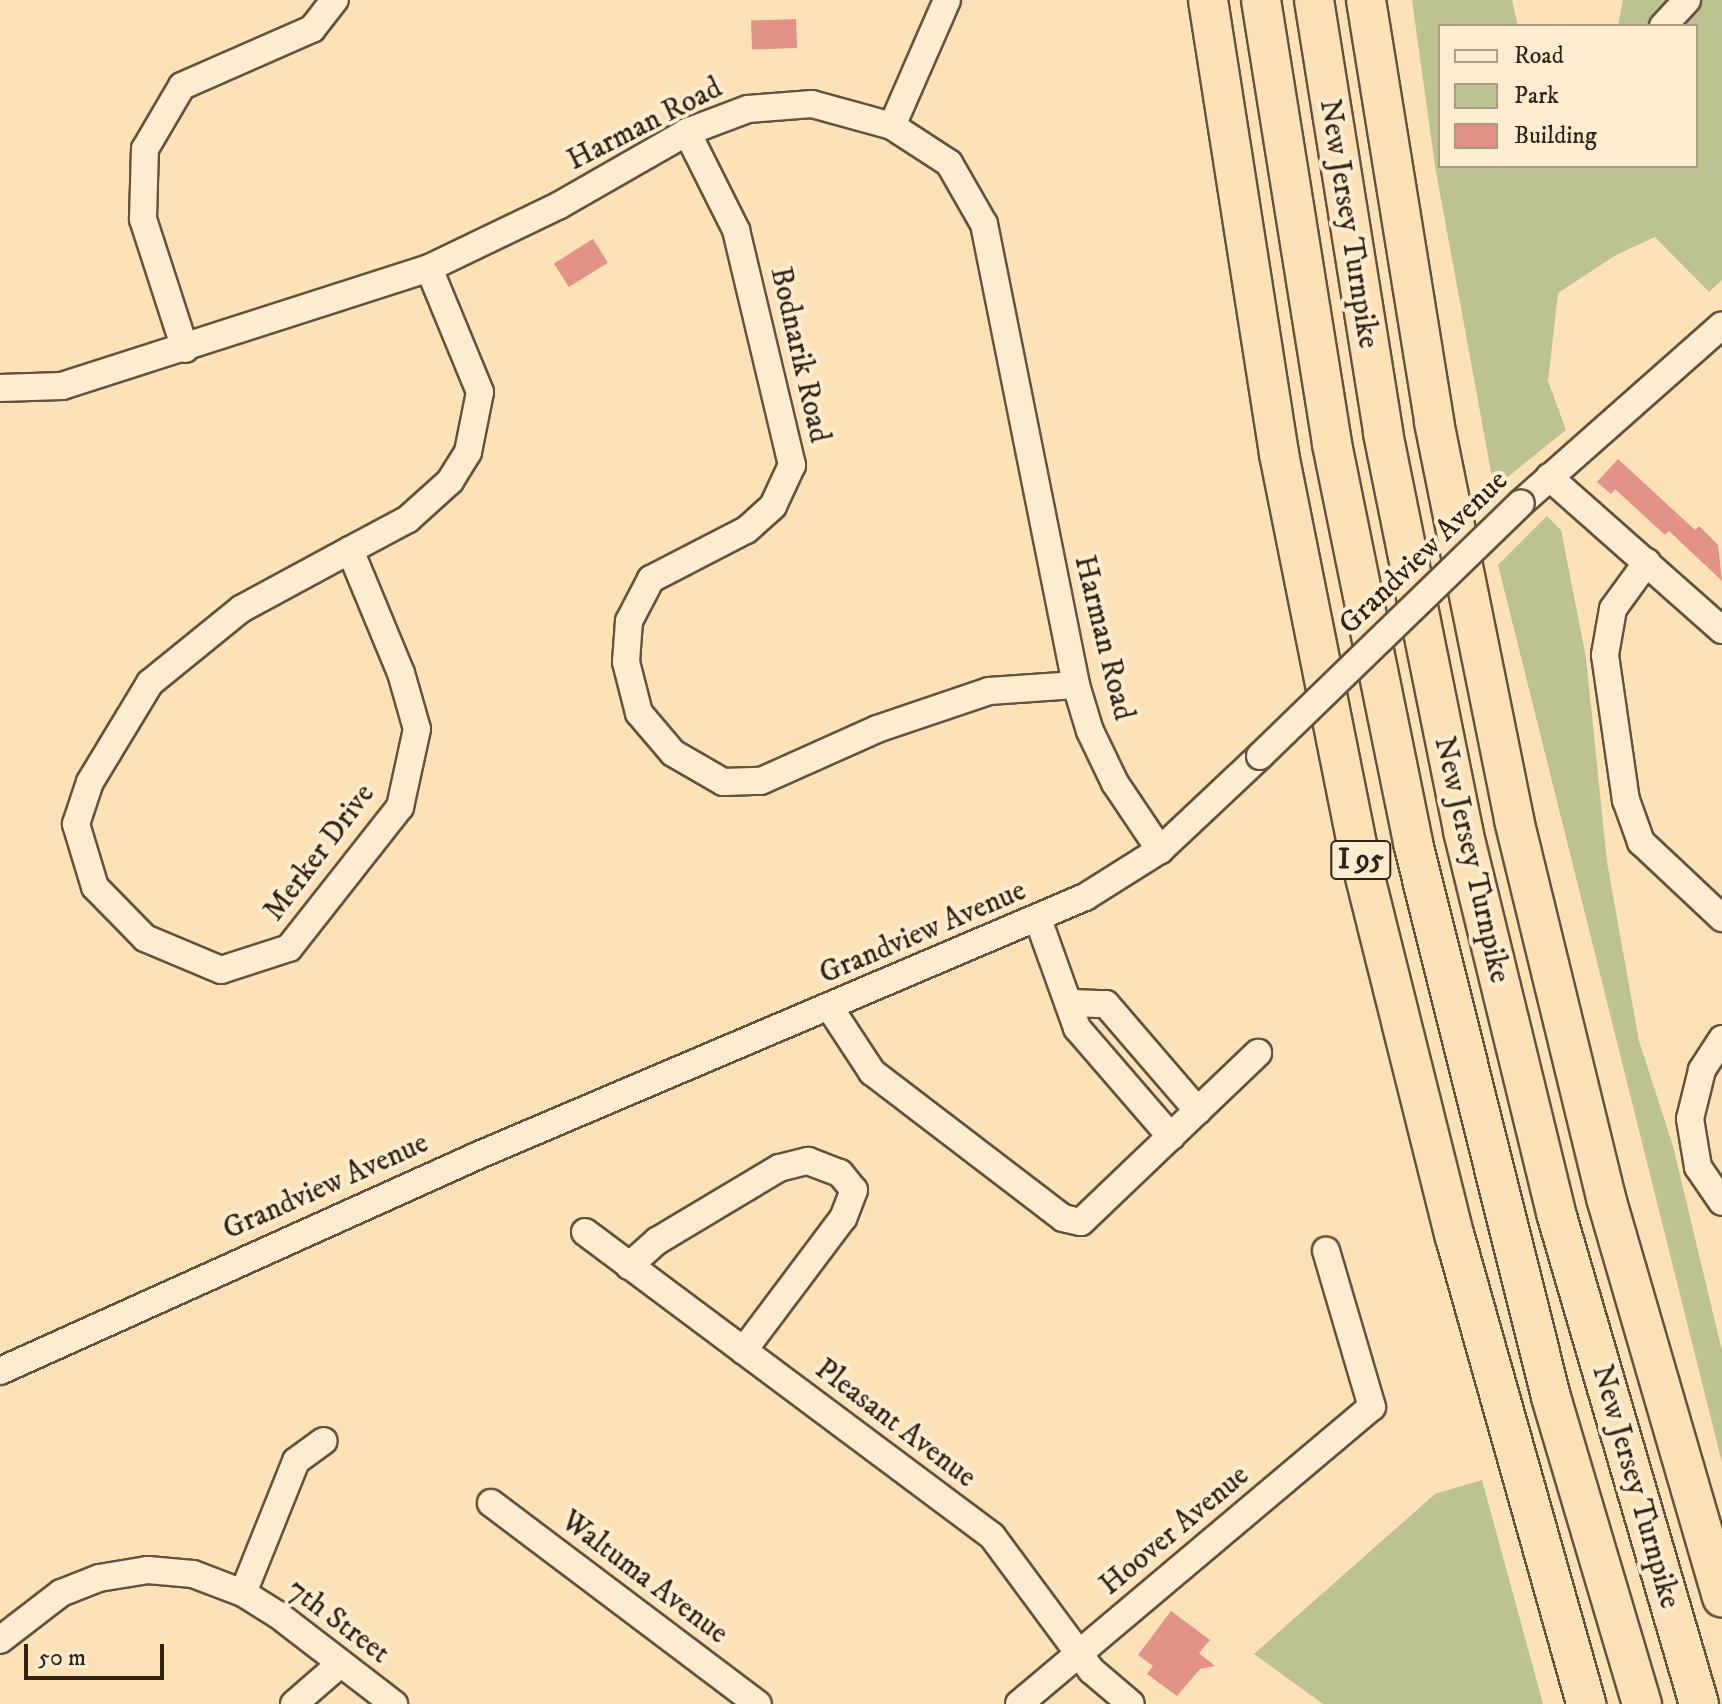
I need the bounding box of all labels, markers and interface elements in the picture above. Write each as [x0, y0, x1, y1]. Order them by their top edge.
legend [1438, 24, 1698, 168]
text: Road [1514, 41, 1564, 71]
street label: Harman Road [562, 71, 728, 179]
text: Park [1514, 81, 1559, 111]
street label: New Jersey Turnpike [1311, 97, 1385, 351]
text: Building [1514, 121, 1597, 151]
street label: Bodnarik Road [761, 264, 837, 446]
street label: Grandview Avenue [1332, 463, 1516, 643]
street label: Harman Road [1065, 552, 1141, 724]
street label: New Jersey Turnpike [1425, 733, 1517, 987]
street label: Merker Drive [257, 778, 383, 928]
road number: I 95 [1329, 836, 1393, 884]
street label: Grandview Avenue [814, 873, 1032, 993]
street label: Grandview Avenue [218, 1126, 434, 1248]
street label: Pleasant Avenue [807, 1352, 983, 1496]
street label: New Jersey Turnpike [1583, 1361, 1687, 1613]
street label: Hoover Avenue [1093, 1458, 1257, 1604]
street label: Waltuma Avenue [553, 1504, 735, 1652]
street label: 7th Street [280, 1572, 396, 1672]
scale bar [28, 1628, 168, 1678]
text: 50 m [38, 1643, 86, 1673]

